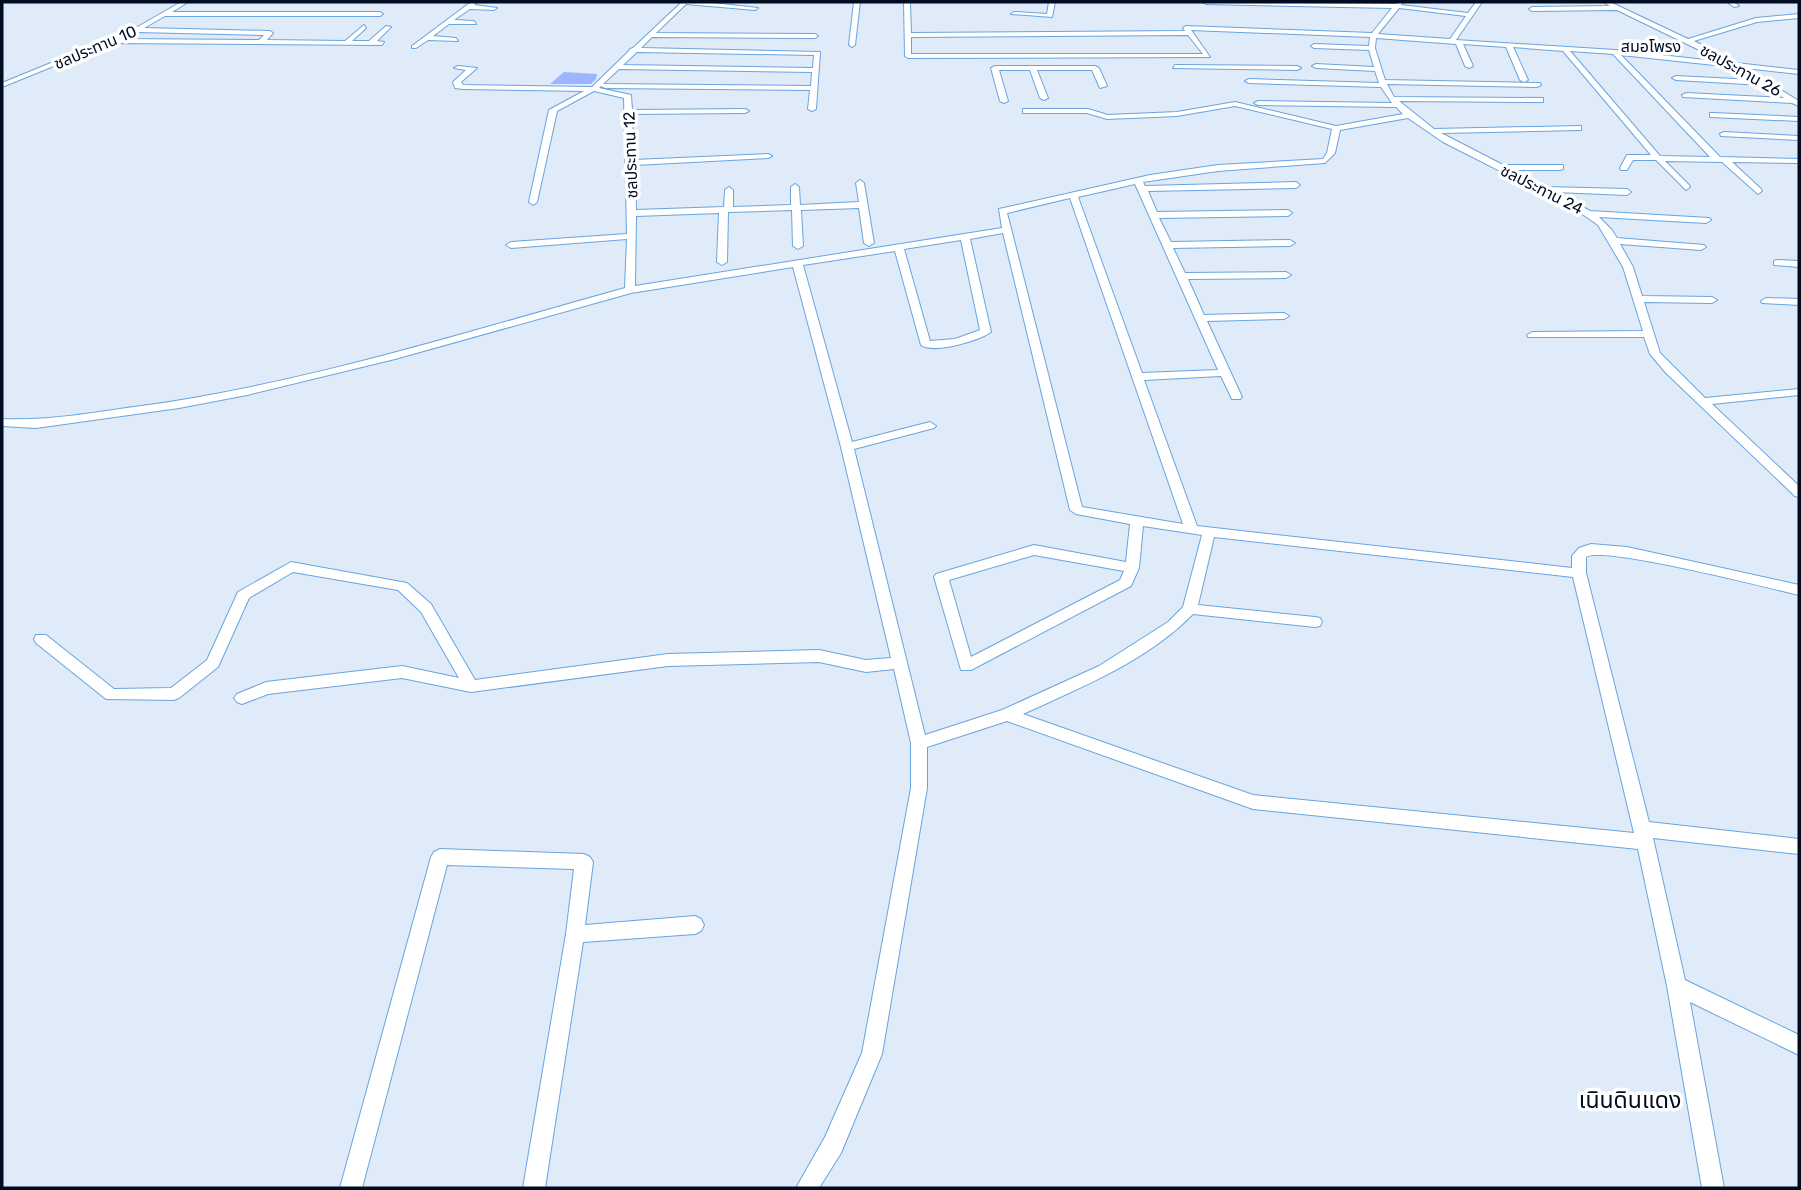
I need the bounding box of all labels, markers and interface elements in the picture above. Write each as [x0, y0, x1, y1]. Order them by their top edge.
street label: ชลประทาน 10 [51, 22, 139, 73]
district label: สมอโพรง [1621, 37, 1681, 56]
street label: ชลประทาน 26 [1697, 40, 1785, 101]
street label: ชลประทาน 12 [619, 111, 642, 199]
street label: ชลประทาน 24 [1497, 161, 1586, 218]
district label: เนินดินแดง [1579, 1086, 1681, 1114]

